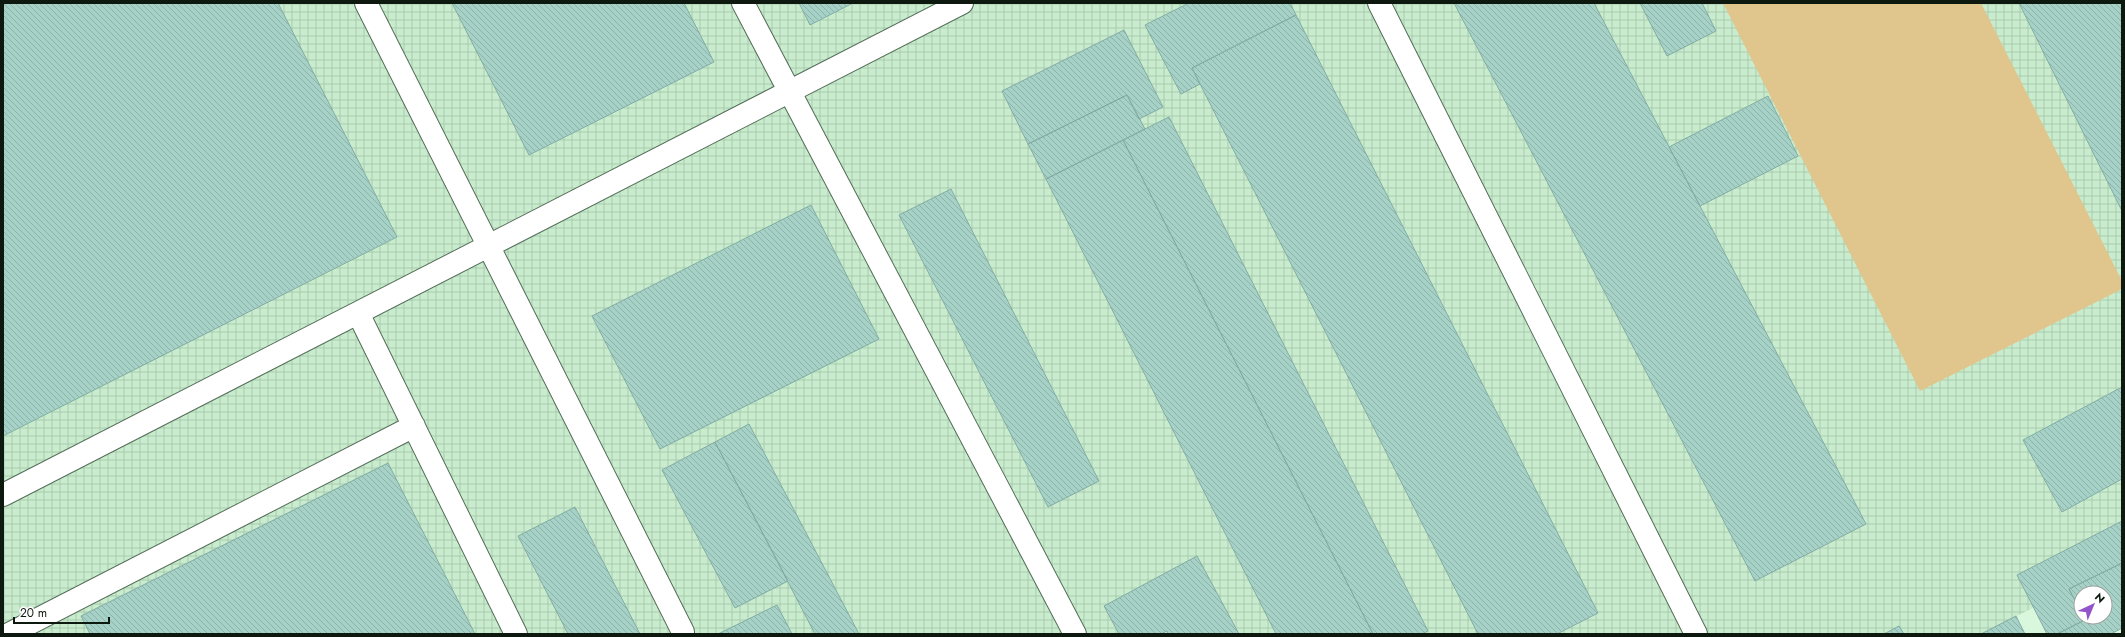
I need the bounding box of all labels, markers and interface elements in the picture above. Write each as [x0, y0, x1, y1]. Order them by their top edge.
north arrow [2073, 585, 2113, 625]
text: N [2091, 589, 2109, 607]
scale bar [14, 599, 109, 625]
text: 20 m [20, 604, 47, 622]

